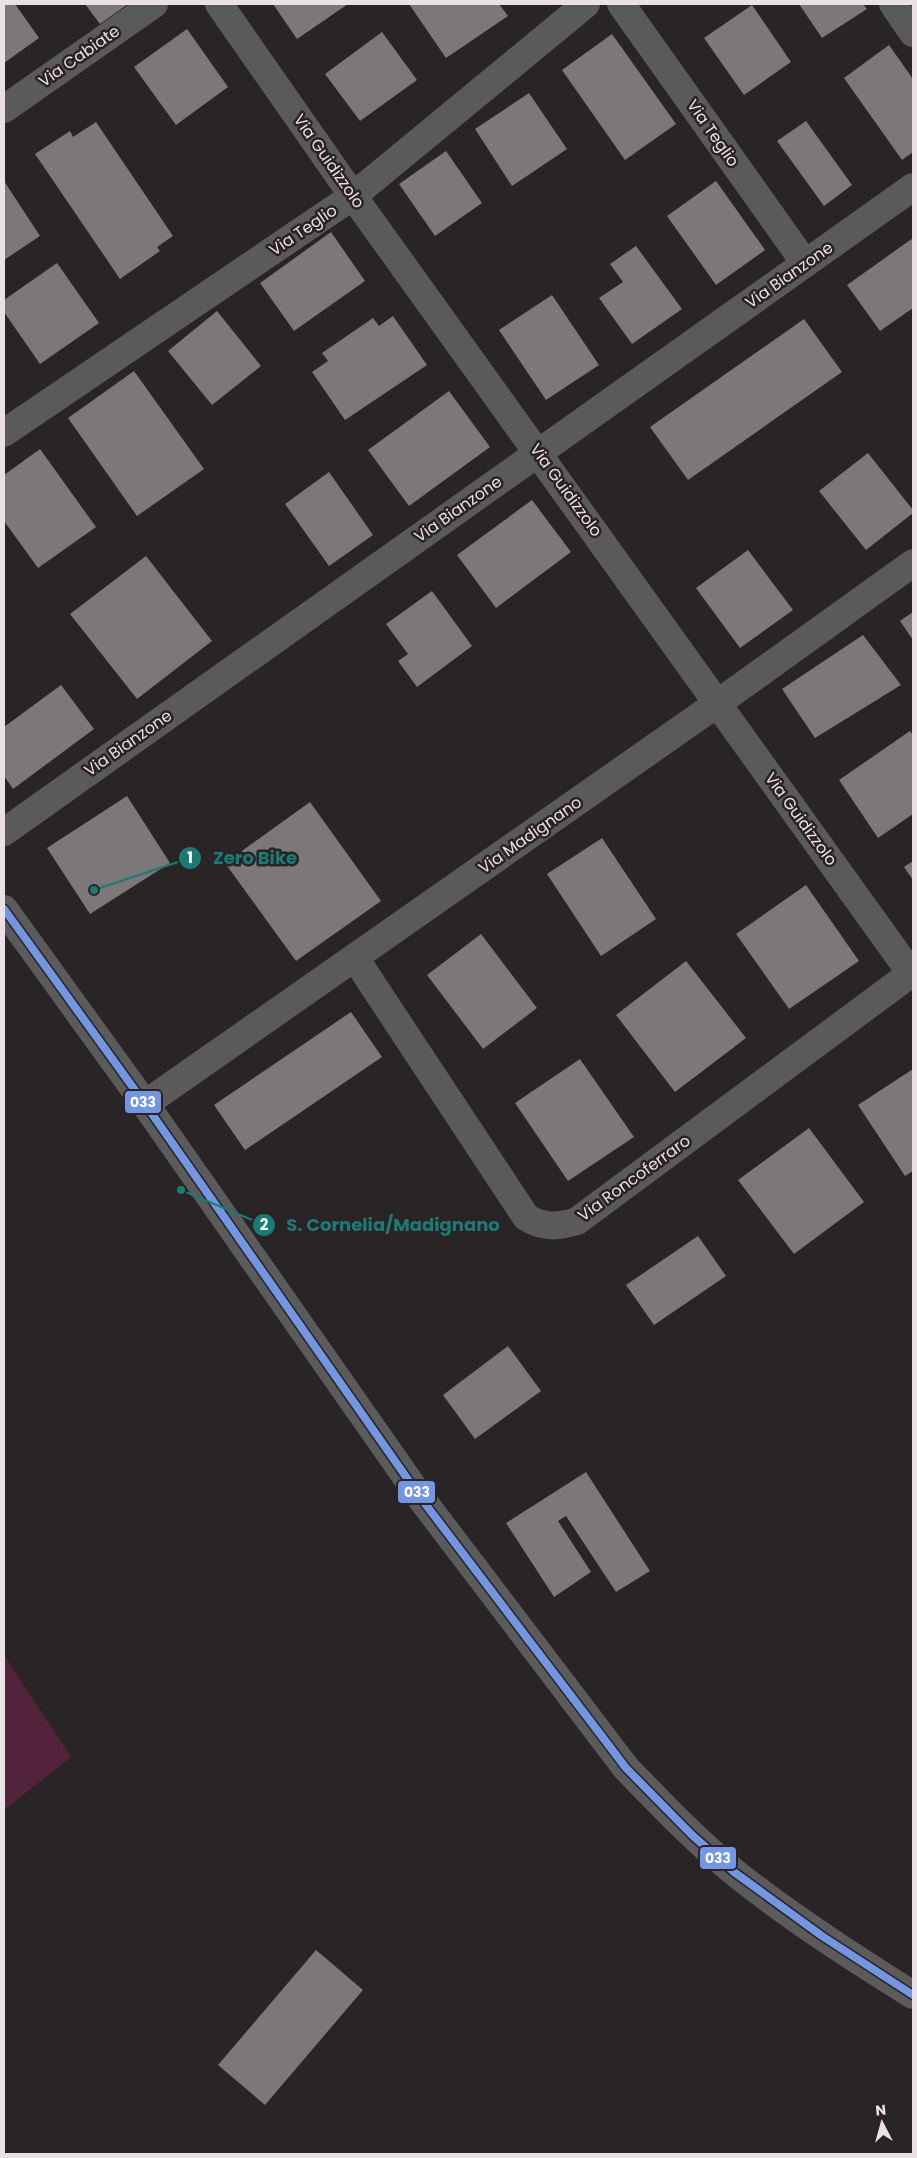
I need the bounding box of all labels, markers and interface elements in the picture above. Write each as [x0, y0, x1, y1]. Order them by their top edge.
street label: Via Cabiate [34, 19, 124, 92]
street label: Via Teglio [681, 95, 745, 171]
street label: Via Guidizzolo [288, 109, 370, 213]
street label: Via Teglio [265, 199, 341, 261]
street label: Via Bianzone [740, 236, 838, 314]
street label: Via Guidizzolo [524, 439, 608, 541]
street label: Via Bianzone [409, 470, 507, 548]
street label: Via Bianzone [79, 704, 177, 782]
street label: Via Guidizzolo [759, 768, 843, 870]
street label: Via Madignano [474, 791, 586, 879]
callout: Zero Bike [178, 842, 307, 875]
text: Zero Bike [213, 845, 297, 870]
text: 1 [187, 847, 193, 868]
line badge: 033 [124, 1090, 162, 1114]
text: 033 [130, 1092, 156, 1112]
street label: Via Roncoferraro [573, 1129, 695, 1227]
callout: S. Cornelia/Madignano [251, 1208, 510, 1241]
text: S. Cornelia/Madignano [286, 1212, 500, 1237]
text: 2 [260, 1214, 269, 1235]
line badge: 033 [397, 1480, 436, 1504]
text: 033 [404, 1482, 430, 1502]
line badge: 033 [699, 1846, 737, 1870]
text: 033 [705, 1848, 731, 1868]
north arrow [857, 2098, 907, 2148]
text: N [874, 2100, 887, 2121]

